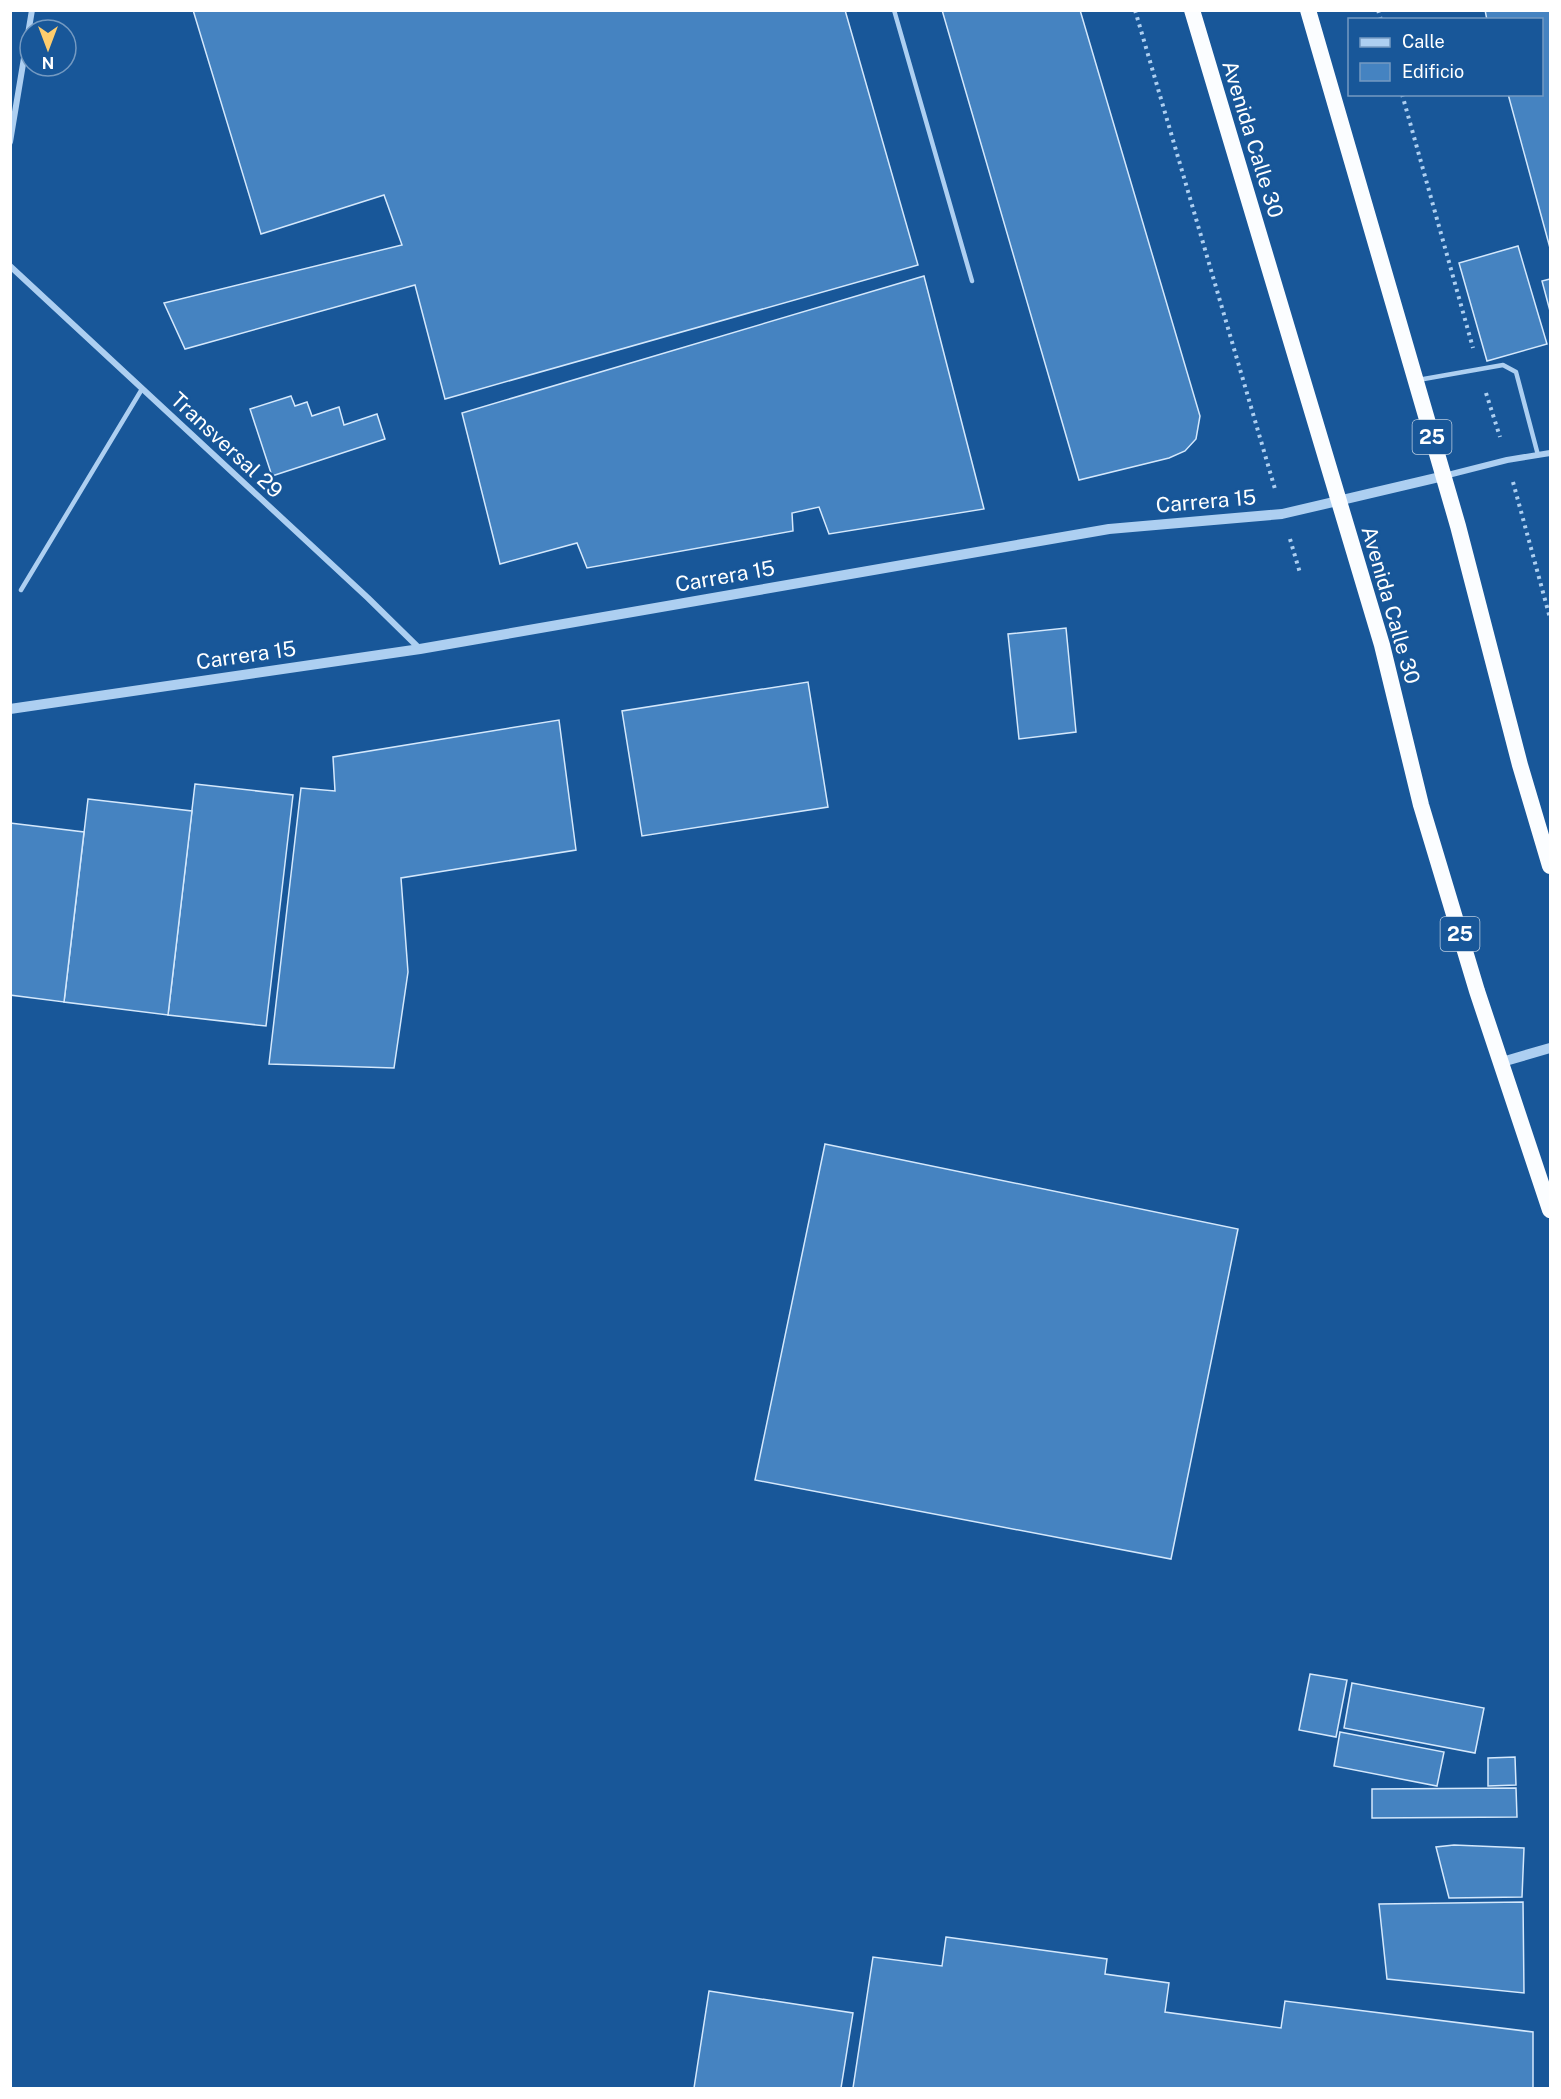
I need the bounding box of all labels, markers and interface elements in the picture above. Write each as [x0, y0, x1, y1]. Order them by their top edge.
north arrow [18, 18, 78, 78]
legend [1348, 18, 1543, 96]
text: Calle [1402, 31, 1445, 52]
text: N [42, 53, 54, 72]
street label: Avenida Calle 30 [1217, 57, 1289, 221]
text: Edificio [1402, 61, 1464, 82]
street label: Transversal 29 [166, 387, 288, 503]
road number: 25 [1412, 420, 1452, 454]
street label: Carrera 15 [1155, 484, 1257, 518]
street label: Avenida Calle 30 [1357, 523, 1425, 687]
street label: Carrera 15 [673, 555, 777, 597]
street label: Carrera 15 [194, 636, 298, 674]
road number: 25 [1440, 917, 1480, 951]

